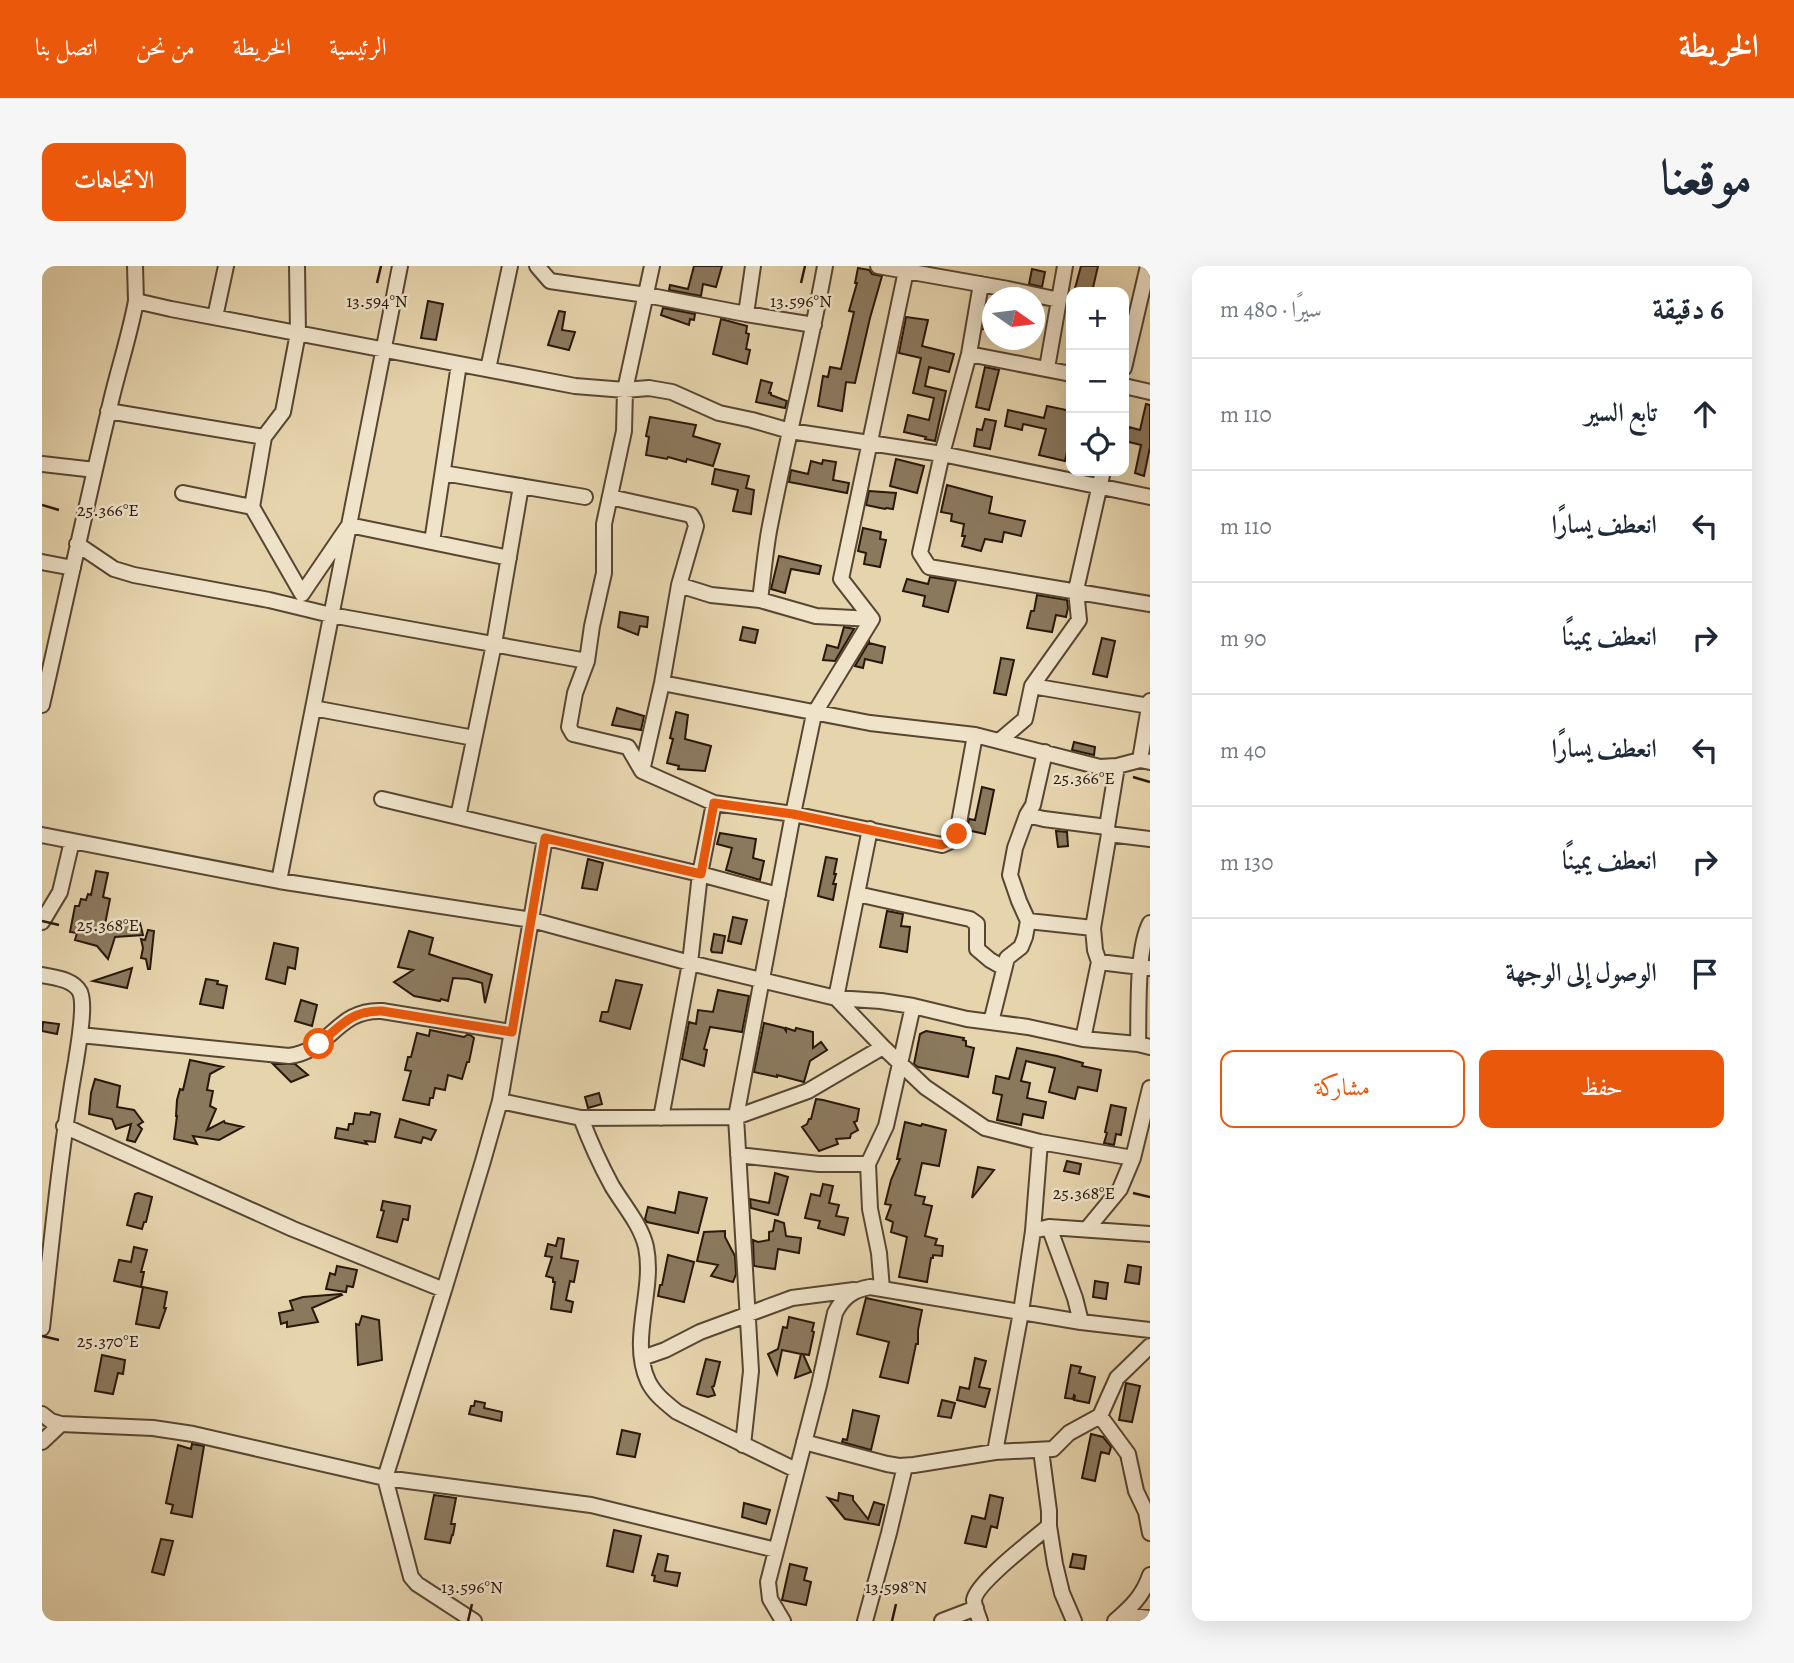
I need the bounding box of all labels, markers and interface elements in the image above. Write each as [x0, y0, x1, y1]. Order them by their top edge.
text: الخريطة [1679, 23, 1759, 68]
text: اتصل بنا [35, 31, 98, 63]
text: من نحن [136, 31, 195, 63]
text: الخريطة [233, 31, 291, 63]
text: الرئيسية [329, 31, 387, 63]
button: الاتجاهات [42, 143, 186, 221]
text: موقعنا [1660, 144, 1752, 211]
north arrow [982, 287, 1045, 350]
map controls [1066, 287, 1129, 476]
button: + [1066, 287, 1129, 350]
text: 13.594°N [346, 289, 408, 313]
text: 13.596°N [770, 289, 832, 313]
text: 6 دقيقة [1652, 289, 1724, 329]
text: سيرًا · 480 m [1220, 294, 1322, 325]
button: − [1066, 350, 1129, 413]
text: تابع السير [1585, 395, 1657, 430]
icon: ahead [1686, 395, 1724, 433]
text: 110 m [1220, 399, 1272, 430]
button: locate [1066, 413, 1129, 476]
text: 25.366°E [77, 498, 139, 522]
text: انعطف يسارًا [1551, 507, 1657, 542]
icon: left [1686, 507, 1724, 545]
text: 110 m [1220, 511, 1272, 542]
text: انعطف يمينًا [1562, 619, 1657, 654]
icon: right [1686, 619, 1724, 657]
text: 90 m [1220, 623, 1266, 654]
text: انعطف يسارًا [1551, 731, 1657, 766]
icon: left [1686, 731, 1724, 769]
text: 40 m [1220, 735, 1266, 766]
text: 25.366°E [1053, 766, 1115, 790]
route end [941, 818, 972, 849]
text: انعطف يمينًا [1562, 843, 1657, 878]
icon: right [1686, 843, 1724, 881]
text: 130 m [1220, 847, 1273, 878]
text: 25.368°E [77, 913, 139, 937]
text: الوصول إلى الوجهة [1505, 955, 1657, 990]
icon: arrive [1686, 955, 1724, 993]
route start [303, 1028, 334, 1059]
button: مشاركة [1220, 1050, 1465, 1128]
button: حفظ [1479, 1050, 1724, 1128]
text: 25.368°E [1053, 1181, 1115, 1205]
text: 25.370°E [77, 1329, 139, 1353]
text: 13.596°N [441, 1575, 503, 1599]
text: 13.598°N [865, 1575, 927, 1599]

